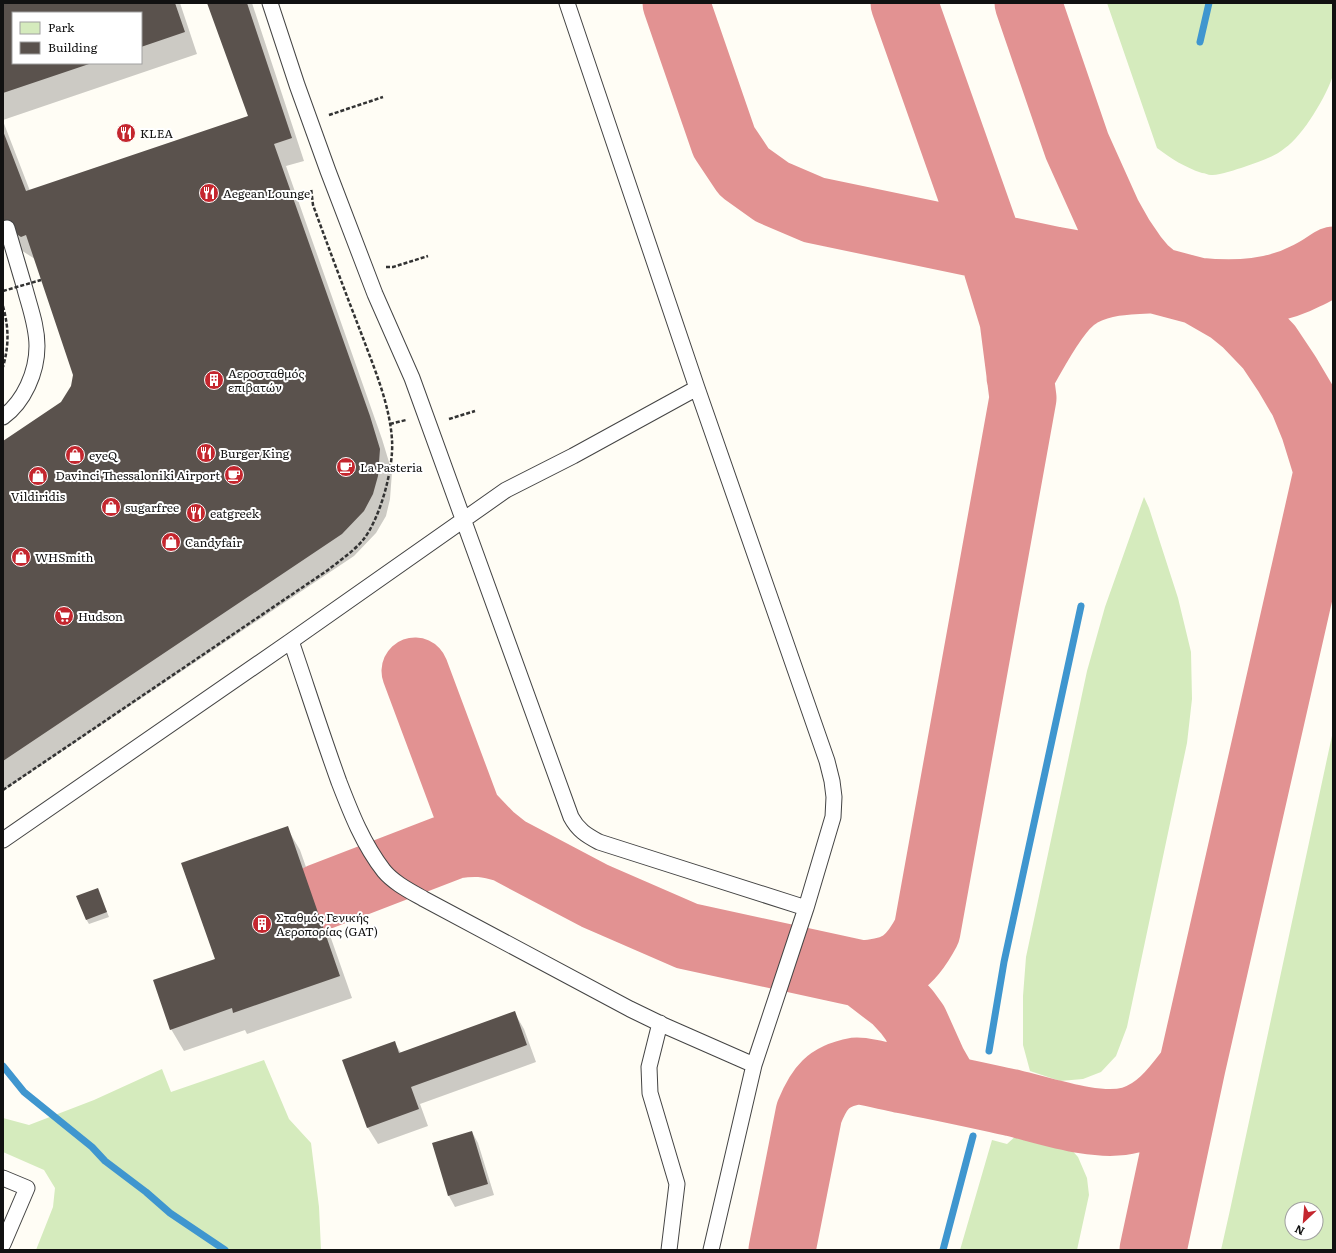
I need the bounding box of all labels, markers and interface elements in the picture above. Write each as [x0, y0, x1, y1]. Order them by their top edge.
legend [12, 12, 142, 64]
text: Park [48, 18, 75, 36]
text: Building [48, 38, 98, 56]
restaurant icon: KLEA [115, 122, 137, 144]
place label: KLEA [140, 124, 173, 142]
restaurant icon: Aegean Lounge [198, 182, 220, 204]
place label: Aegean Lounge [223, 184, 310, 202]
place label: Αεροσταθμός επιβατών [228, 364, 304, 396]
building icon: Αεροσταθμός επιβατών [203, 369, 225, 391]
restaurant icon: Burger King [195, 442, 217, 464]
shop icon: eyeQ [64, 444, 86, 466]
place label: Burger King [220, 444, 290, 462]
place label: eyeQ [89, 446, 119, 464]
cafe icon: La Pasteria [335, 456, 357, 478]
place label: La Pasteria [360, 458, 423, 476]
cafe icon: Davinci Thessaloniki Airport [223, 464, 245, 486]
shop icon: Vildiridis [27, 465, 49, 487]
place label: Davinci Thessaloniki Airport [56, 466, 220, 484]
place label: Vildiridis [11, 487, 66, 505]
shop icon: sugarfree [100, 496, 122, 518]
place label: sugarfree [125, 498, 179, 516]
restaurant icon: eatgreek [185, 502, 207, 524]
place label: eatgreek [210, 504, 260, 522]
shop icon: Candyfair [160, 531, 182, 553]
place label: Candyfair [185, 533, 242, 551]
shop icon: WHSmith [10, 546, 32, 568]
place label: WHSmith [35, 548, 93, 566]
supermarket icon: Hudson [53, 605, 75, 627]
place label: Hudson [78, 607, 123, 625]
place label: Σταθμός Γενικής Αεροπορίας (GAT) [276, 908, 378, 940]
building icon: Σταθμός Γενικής Αεροπορίας (GAT) [251, 913, 273, 935]
north arrow [1284, 1201, 1324, 1241]
text: N [1292, 1222, 1307, 1240]

